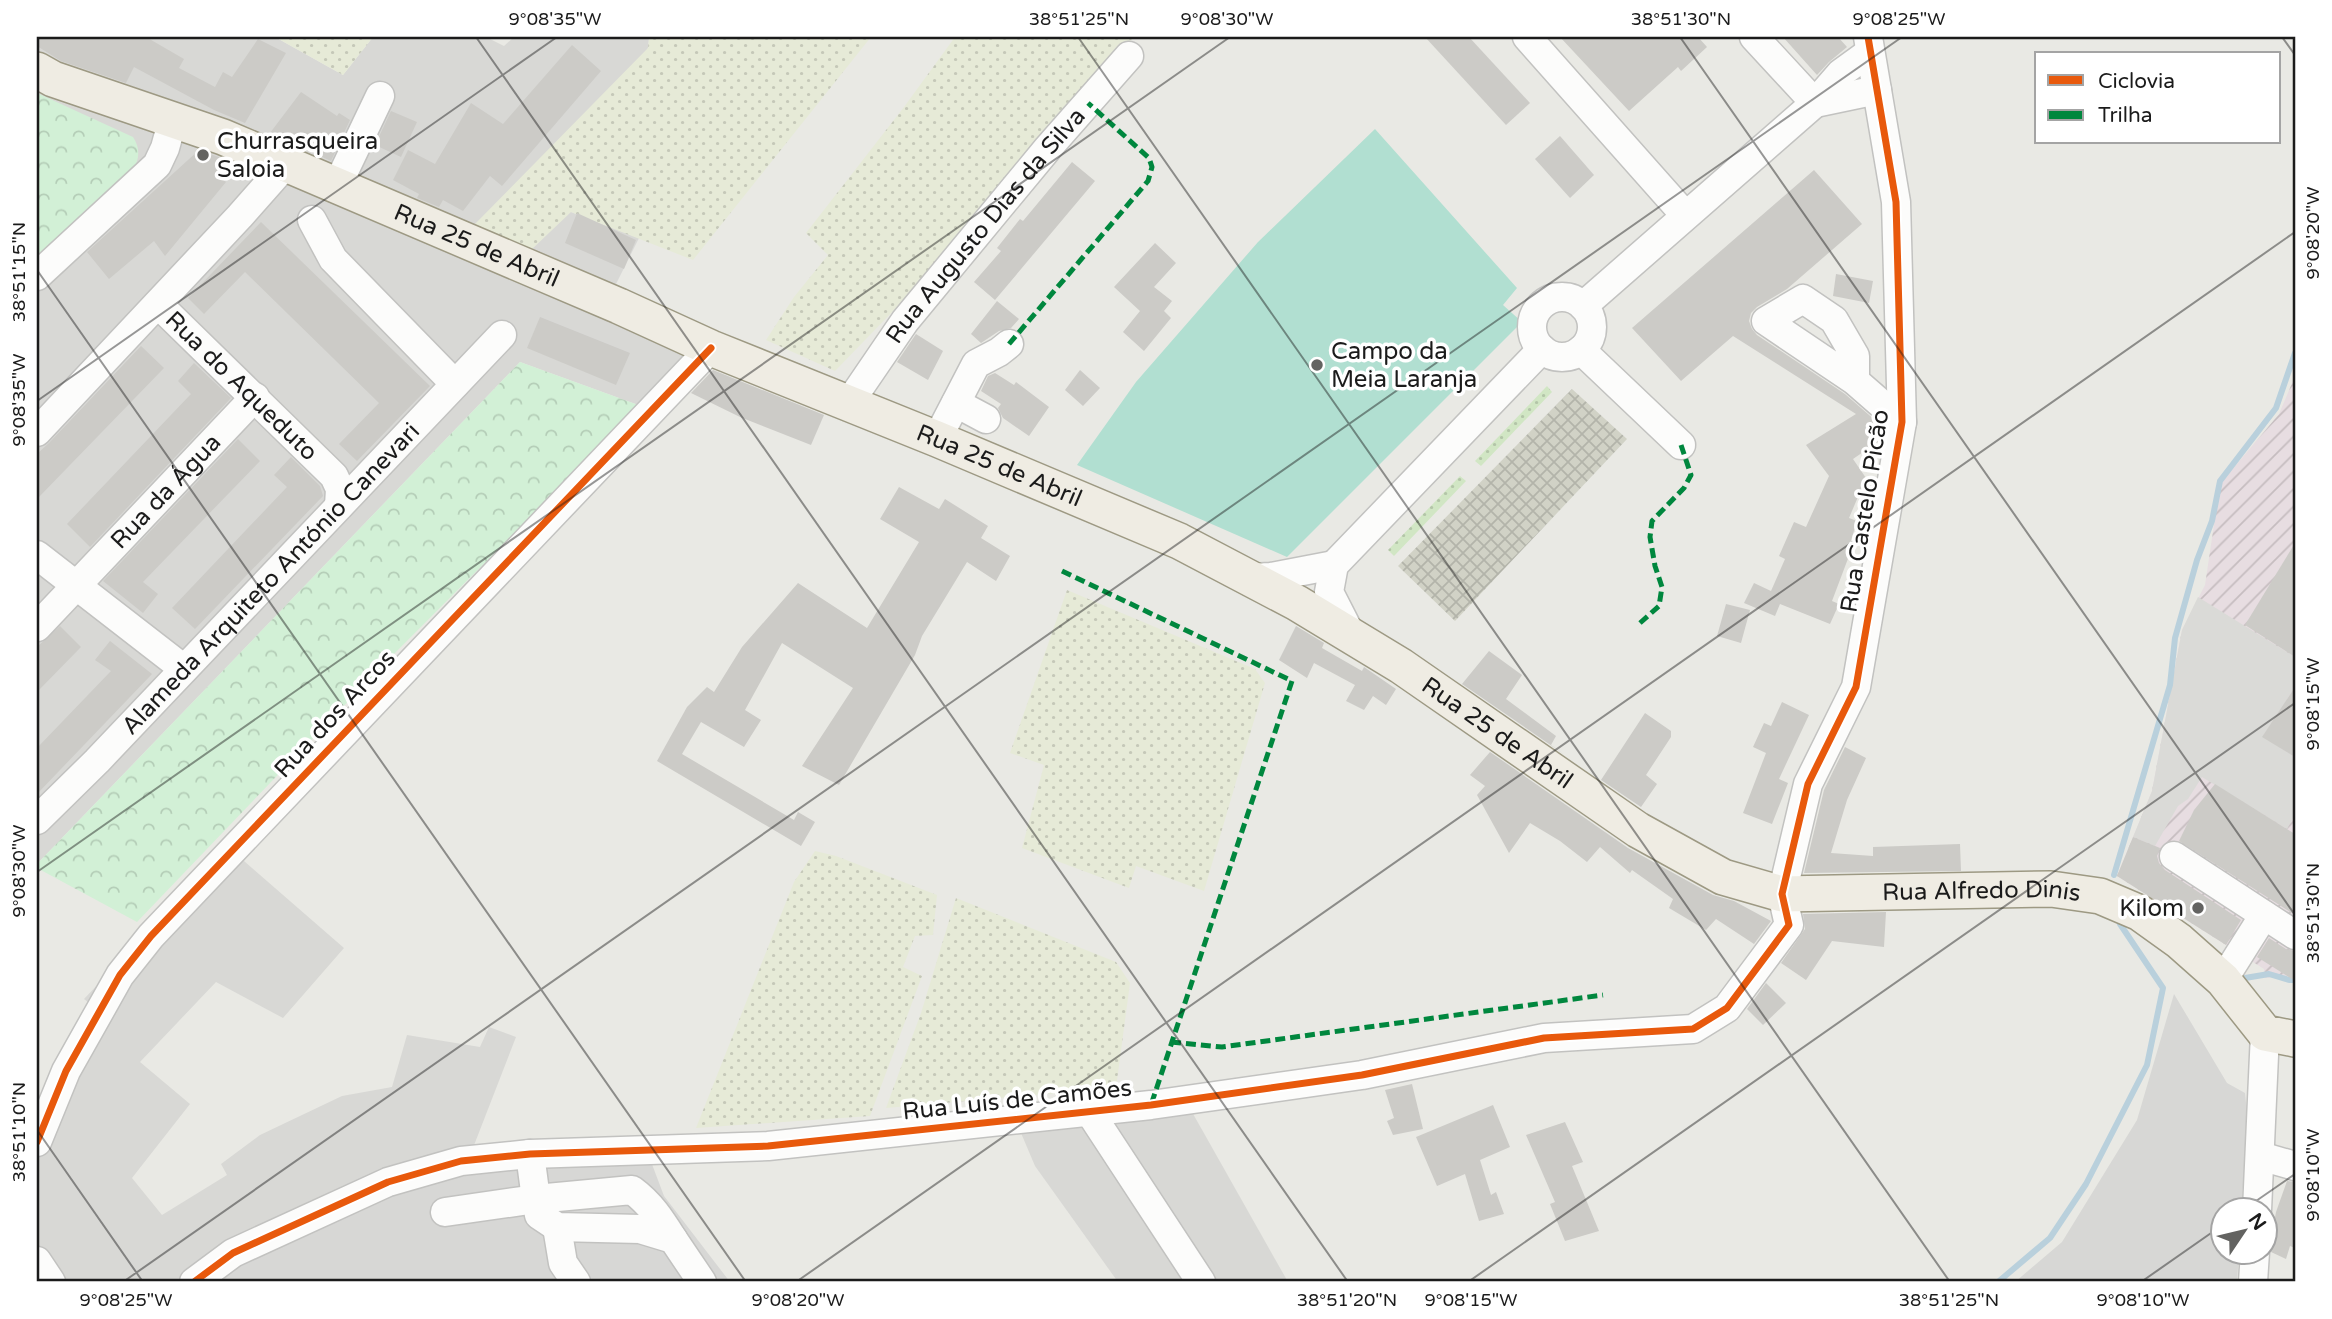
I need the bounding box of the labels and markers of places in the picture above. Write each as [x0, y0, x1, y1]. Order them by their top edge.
place label: Churrasqueira Saloia [217, 127, 378, 184]
marker: Churrasqueira Saloia [195, 147, 211, 163]
place label: Campo da Meia Laranja [1331, 337, 1477, 394]
marker: Campo da Meia Laranja [1309, 357, 1325, 373]
place label: Kilom [2119, 894, 2184, 923]
marker: Kilom [2190, 900, 2206, 916]

